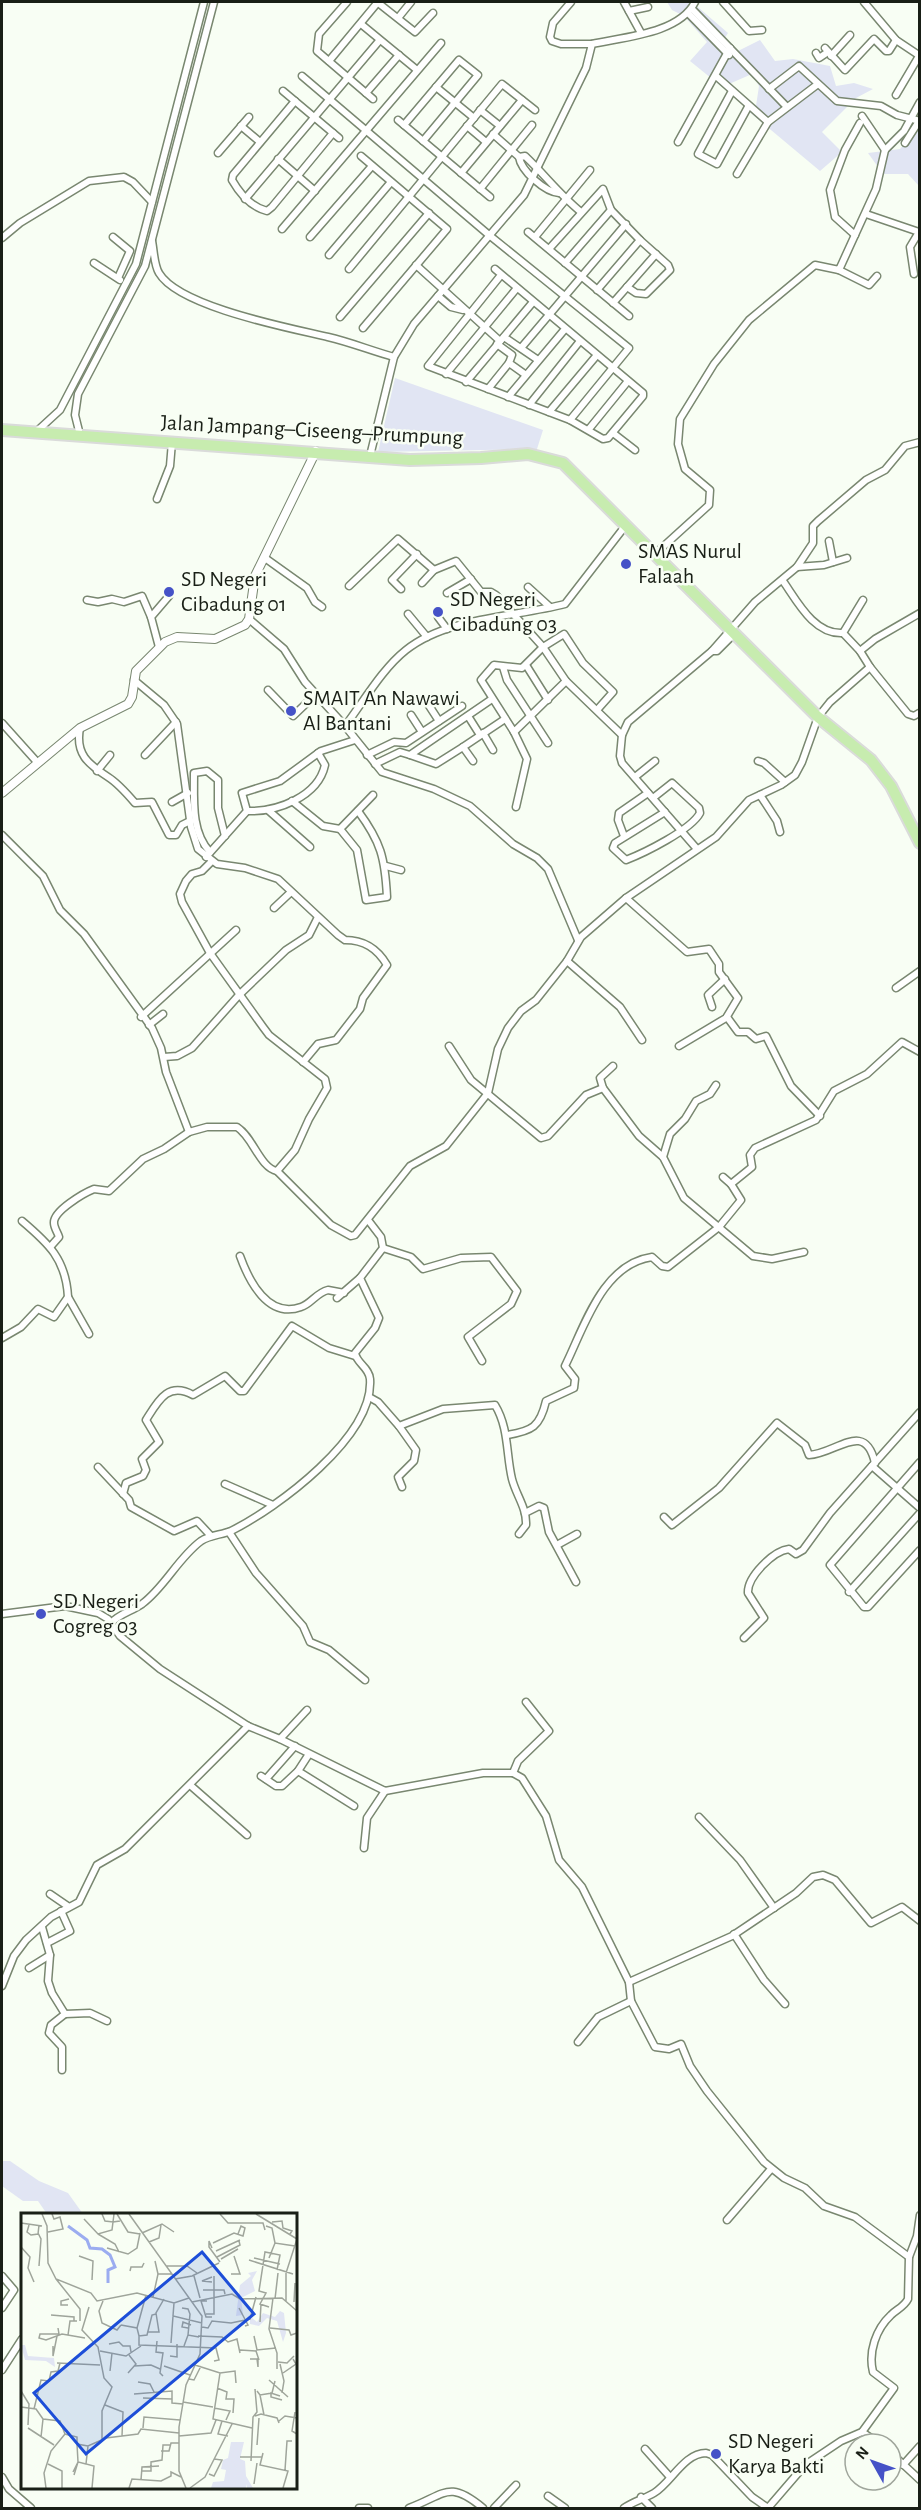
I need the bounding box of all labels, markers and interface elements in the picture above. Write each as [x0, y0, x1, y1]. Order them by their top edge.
street label: Jalan Jampang–Ciseeng–Prumpung [160, 411, 464, 449]
place label: SMAS Nurul Falaah [638, 540, 742, 587]
marker: SMAS Nurul Falaah [619, 557, 633, 571]
place label: SD Negeri Cibadung 01 [181, 568, 287, 615]
marker: SD Negeri Cibadung 01 [162, 585, 176, 599]
place label: SD Negeri Cibadung 03 [450, 588, 557, 635]
marker: SD Negeri Cibadung 03 [431, 605, 445, 619]
place label: SMAIT An Nawawi Al Bantani [303, 687, 460, 734]
marker: SMAIT An Nawawi Al Bantani [284, 704, 298, 718]
place label: SD Negeri Cogreg 03 [53, 1590, 139, 1637]
marker: SD Negeri Cogreg 03 [34, 1607, 48, 1621]
inset map [21, 2213, 297, 2489]
place label: SD Negeri Karya Bakti [728, 2430, 824, 2477]
north arrow [843, 2432, 903, 2492]
text: N [853, 2444, 872, 2462]
marker: SD Negeri Karya Bakti [709, 2447, 723, 2461]

